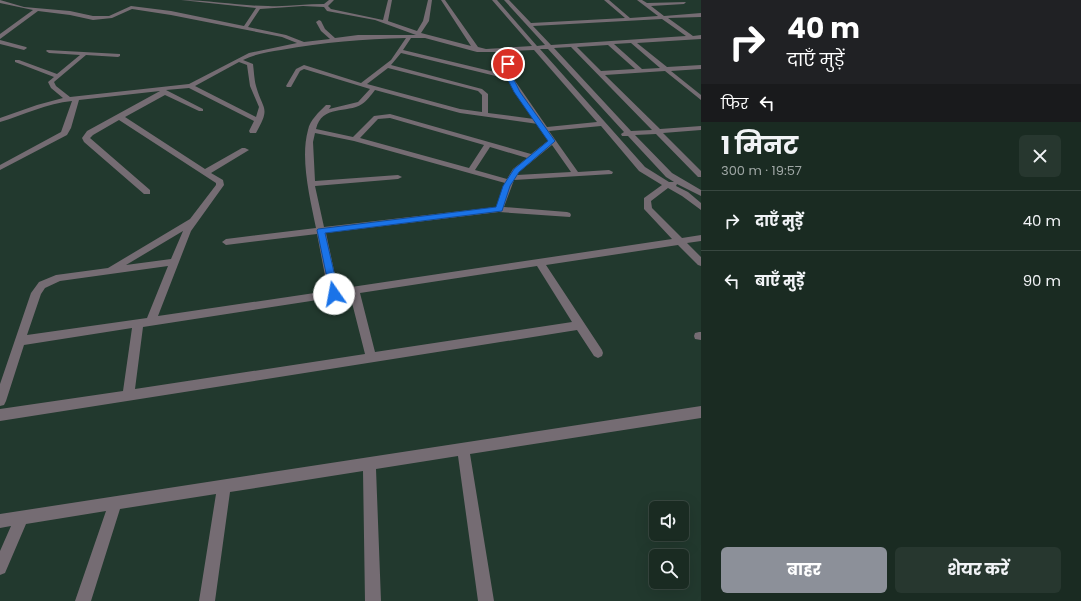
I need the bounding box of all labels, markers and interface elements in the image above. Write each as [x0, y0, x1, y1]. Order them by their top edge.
text: 40 m [787, 9, 860, 48]
icon: right [721, 16, 773, 68]
pin [491, 47, 525, 81]
text: दाएँ मुड़ें [787, 47, 844, 72]
icon: arrive [497, 53, 519, 75]
icon: left [756, 92, 778, 114]
text: फिर [721, 93, 748, 114]
text: 1 मिनट [721, 129, 798, 162]
button: close [1019, 135, 1061, 177]
text: 300 m · 19:57 [721, 161, 802, 180]
icon: right [721, 210, 743, 232]
text: दाएँ मुड़ें [755, 210, 803, 231]
text: 40 m [1023, 210, 1061, 231]
icon: left [721, 270, 743, 292]
text: बाएँ मुड़ें [755, 270, 804, 291]
text: 90 m [1023, 270, 1061, 291]
position arrow [313, 273, 355, 315]
map controls [649, 501, 689, 589]
button: sound [649, 501, 689, 541]
button: बाहर [721, 547, 887, 593]
button: शेयर करें [895, 547, 1061, 593]
button: search [649, 549, 689, 589]

